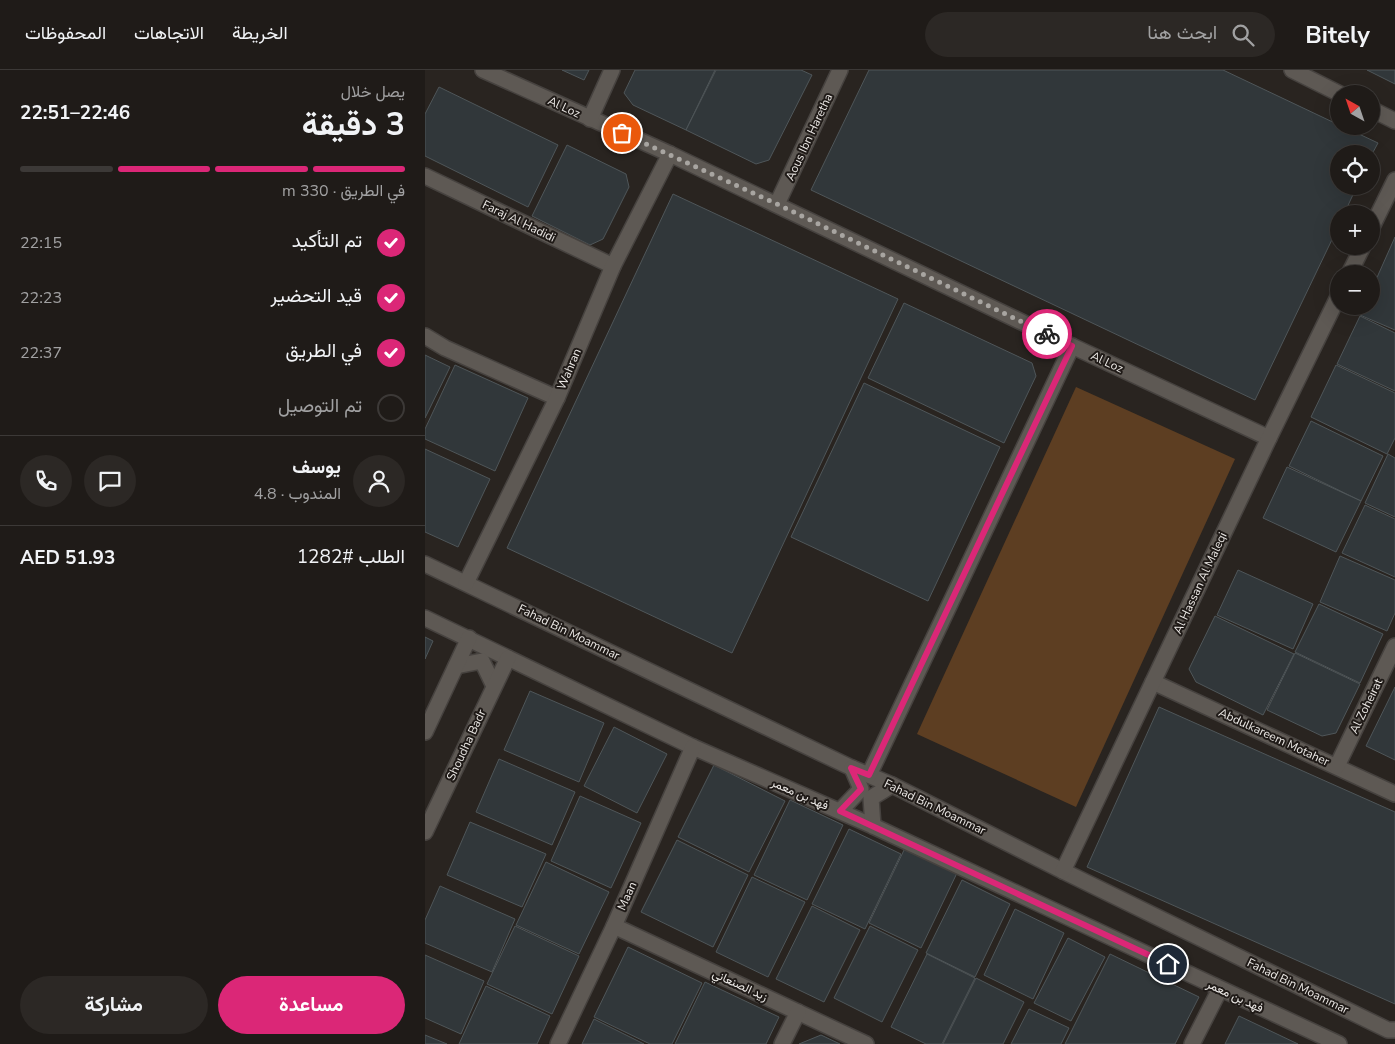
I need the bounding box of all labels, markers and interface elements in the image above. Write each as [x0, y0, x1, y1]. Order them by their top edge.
search box [925, 12, 1275, 57]
text: Bitely [1305, 19, 1370, 51]
text: ابحث هنا [1147, 20, 1217, 46]
text: المحفوظات [25, 21, 106, 45]
text: الاتجاهات [134, 21, 204, 45]
text: الخريطة [232, 21, 288, 45]
icon: search [1229, 21, 1257, 49]
text: يصل خلال [341, 81, 405, 103]
north arrow [1330, 85, 1380, 135]
map controls [1330, 85, 1380, 315]
street label: Aous Ibn Haretha [782, 91, 836, 183]
street label: Al Loz [545, 93, 583, 122]
text: 22:46–22:51 [20, 100, 130, 126]
text: 3 دقيقة [302, 103, 405, 146]
pin [601, 112, 643, 154]
icon: bag [608, 119, 636, 147]
button: locate [1330, 145, 1380, 195]
text: في الطريق · 330 m [282, 180, 405, 202]
street label: Faraj Al Hadidi [480, 196, 558, 246]
button: + [1330, 205, 1380, 255]
text: تم التأكيد [292, 228, 362, 254]
icon: check [377, 229, 405, 257]
text: 22:15 [20, 232, 62, 254]
button: − [1330, 265, 1380, 315]
text: قيد التحضير [271, 283, 362, 309]
icon: check [377, 284, 405, 312]
text: 22:23 [20, 287, 62, 309]
courier [1022, 309, 1072, 359]
icon: bike [1033, 320, 1061, 348]
text: في الطريق [285, 338, 362, 364]
icon: check [377, 339, 405, 367]
text: 22:37 [20, 342, 62, 364]
street label: Wahran [553, 346, 585, 392]
street label: Al Loz [1088, 348, 1126, 377]
text: تم التوصيل [278, 393, 362, 419]
text: يوسف [292, 454, 341, 480]
button: phone [20, 455, 72, 507]
button: chat [84, 455, 136, 507]
button: person [353, 455, 405, 507]
text: المندوب · 4.8 [254, 483, 341, 505]
street label: Al Hassan Al Maleqi [1169, 530, 1231, 636]
text: الطلب #1282 [297, 544, 405, 570]
text: AED 51.93 [20, 545, 115, 571]
street label: Fahad Bin Moammar [515, 600, 623, 664]
street label: Al Zoheirat [1346, 675, 1387, 736]
street label: Abdulkareem Motaher [1216, 704, 1333, 770]
street label: Shoudha Badr [443, 706, 490, 783]
street label: فهد بن معمر [768, 774, 831, 814]
street label: Fahad Bin Moammar [881, 775, 989, 839]
street label: Maan [614, 879, 640, 913]
pin [1147, 943, 1189, 985]
icon: home [1154, 950, 1182, 978]
street label: Fahad Bin Moammar [1244, 954, 1352, 1018]
street label: زيد الصنعاني [709, 965, 770, 1007]
street label: فهد بن معمر [1203, 975, 1266, 1016]
button: مشاركة [20, 976, 208, 1034]
button: مساعدة [218, 976, 405, 1034]

